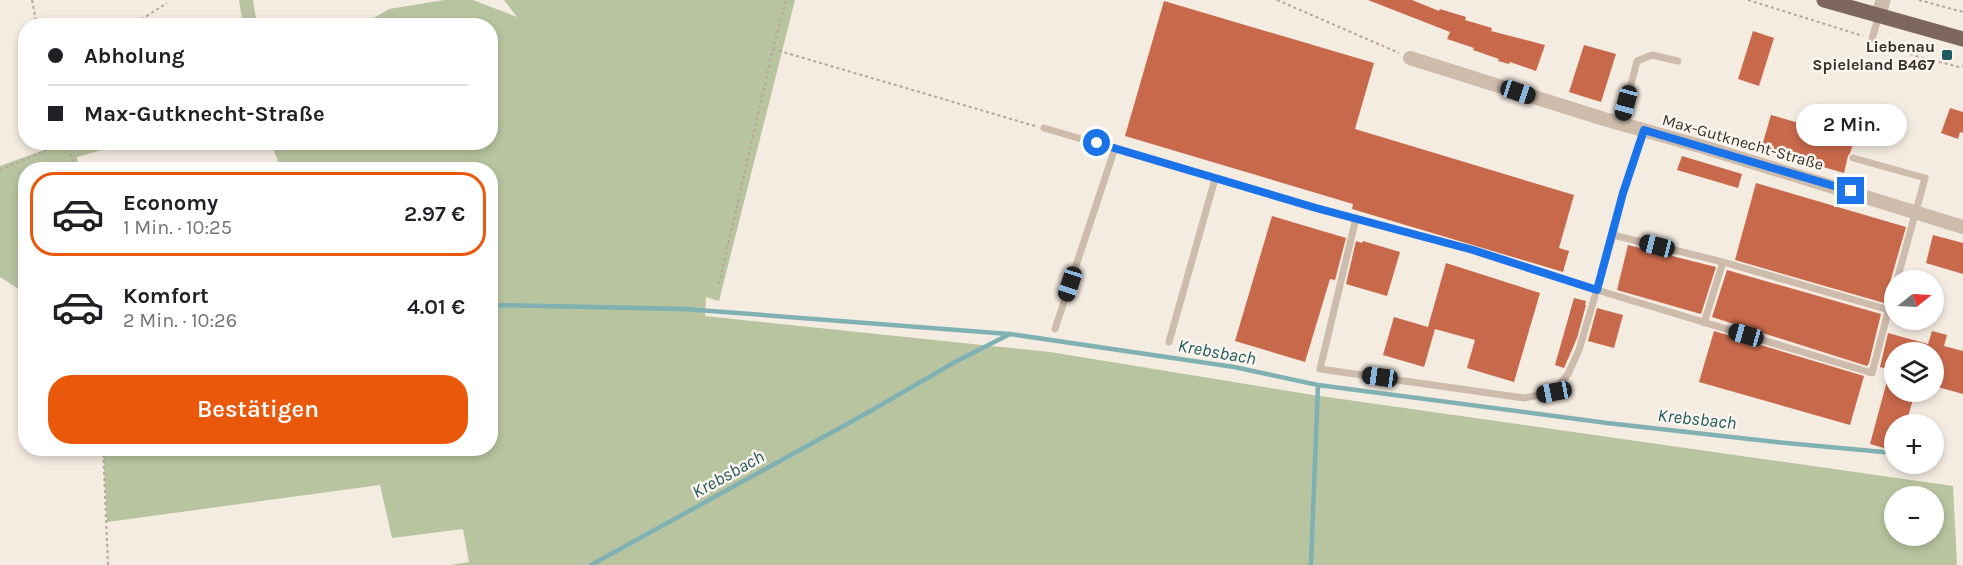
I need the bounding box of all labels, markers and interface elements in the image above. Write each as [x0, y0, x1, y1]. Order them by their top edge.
place label: Liebenau Spieleland B467 [1812, 37, 1935, 74]
text: Abholung [84, 43, 184, 69]
marker: Liebenau Spieleland B467 [1940, 48, 1954, 62]
car [1498, 78, 1538, 106]
car [1613, 83, 1639, 123]
text: Max-Gutknecht-Straße [84, 101, 325, 127]
callout: 2 Min. [1796, 104, 1906, 146]
street label: Max-Gutknecht-Straße [1660, 110, 1826, 174]
text: 2 Min. [1823, 113, 1880, 136]
route start [1083, 129, 1110, 156]
route end [1837, 177, 1864, 204]
icon: car [51, 187, 105, 241]
text: Economy [123, 190, 218, 216]
text: 2.97 € [404, 201, 465, 227]
text: 1 Min. · 10:25 [123, 216, 232, 239]
car [1637, 233, 1677, 259]
car [1056, 264, 1084, 304]
north arrow [1884, 270, 1944, 330]
map controls [1884, 270, 1944, 546]
icon: car [51, 280, 105, 334]
text: Komfort [123, 283, 209, 309]
text: 4.01 € [407, 294, 465, 320]
text: 2 Min. · 10:26 [123, 309, 237, 332]
car [1726, 321, 1766, 349]
water label: Krebsbach [1176, 334, 1258, 370]
button: layers [1884, 342, 1944, 402]
car [1361, 366, 1399, 388]
button: Bestätigen [48, 375, 468, 444]
car [1535, 380, 1573, 404]
water label: Krebsbach [1657, 404, 1737, 434]
button: + [1884, 414, 1944, 474]
water label: Krebsbach [688, 445, 768, 503]
button: − [1884, 486, 1944, 546]

